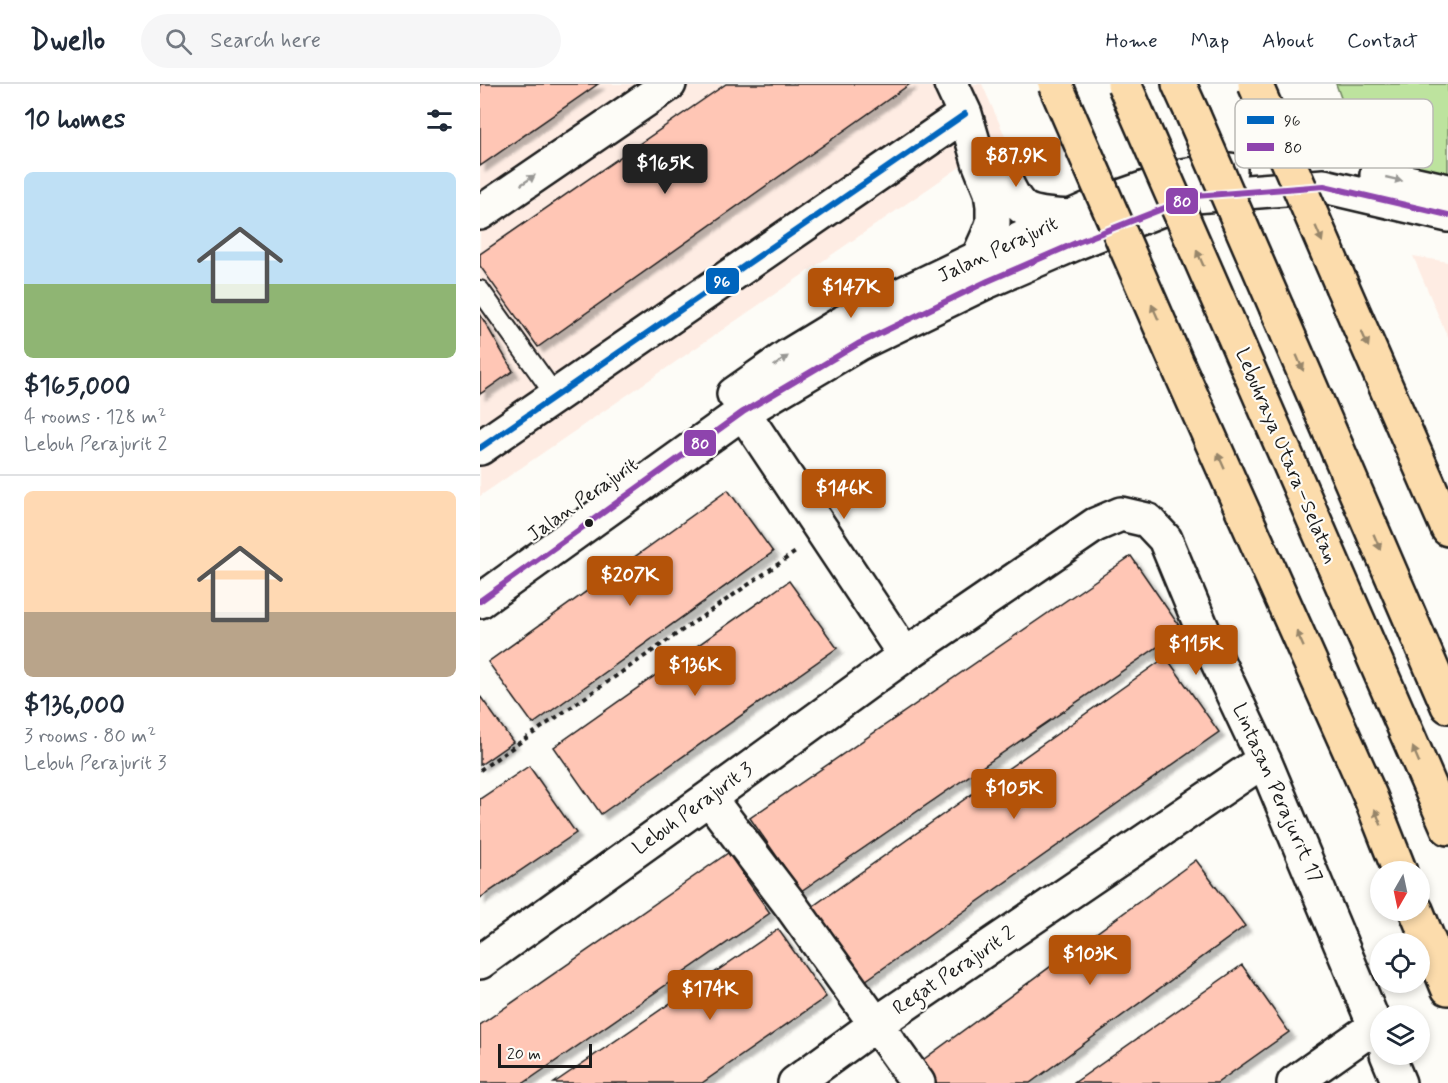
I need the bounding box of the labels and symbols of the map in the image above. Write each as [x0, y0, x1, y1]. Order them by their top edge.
legend [1235, 99, 1433, 168]
text: 96 [1284, 111, 1301, 132]
pin: $87.9K [967, 137, 1065, 188]
text: 80 [1284, 138, 1302, 159]
pin: $165K [623, 144, 707, 195]
one-way arrow [520, 174, 536, 186]
one-way arrow [1385, 174, 1403, 184]
line badge: 80 [1165, 187, 1199, 215]
text: 80 [1173, 192, 1191, 213]
street label: Jalan Perajurit [933, 210, 1063, 290]
one-way arrow [1314, 226, 1324, 244]
one-way arrow [1196, 250, 1205, 267]
line badge: 96 [705, 267, 740, 295]
pin: $147K [809, 268, 893, 319]
text: 96 [714, 272, 730, 293]
one-way arrow [1150, 303, 1160, 321]
one-way arrow [1360, 331, 1370, 349]
street label: Lebuhraya Utara–Selatan [1228, 344, 1344, 568]
one-way arrow [1296, 354, 1305, 372]
one-way arrow [772, 355, 788, 367]
line badge: 80 [683, 429, 717, 457]
text: 80 [691, 434, 709, 455]
street label: Jalan Perajurit [522, 452, 644, 548]
one-way arrow [1216, 452, 1225, 469]
pin: $146K [802, 469, 886, 520]
unlabelled marker [583, 517, 595, 529]
one-way arrow [1372, 534, 1382, 552]
pin: $207K [588, 556, 672, 607]
pin: $115K [1154, 625, 1238, 676]
one-way arrow [1295, 629, 1305, 647]
pin: $136K [653, 646, 737, 697]
street label: Lintasan Perajurit 17 [1225, 699, 1329, 887]
one-way arrow [1411, 746, 1421, 764]
street label: Lebuh Perajurit 3 [627, 756, 759, 862]
pin: $105K [972, 769, 1056, 820]
one-way arrow [1373, 808, 1383, 826]
north arrow [1370, 861, 1430, 921]
street label: Regat Perajurit 2 [888, 920, 1022, 1024]
pin: $103K [1048, 935, 1132, 986]
pin: $174K [668, 970, 752, 1021]
scale bar [498, 1041, 592, 1068]

